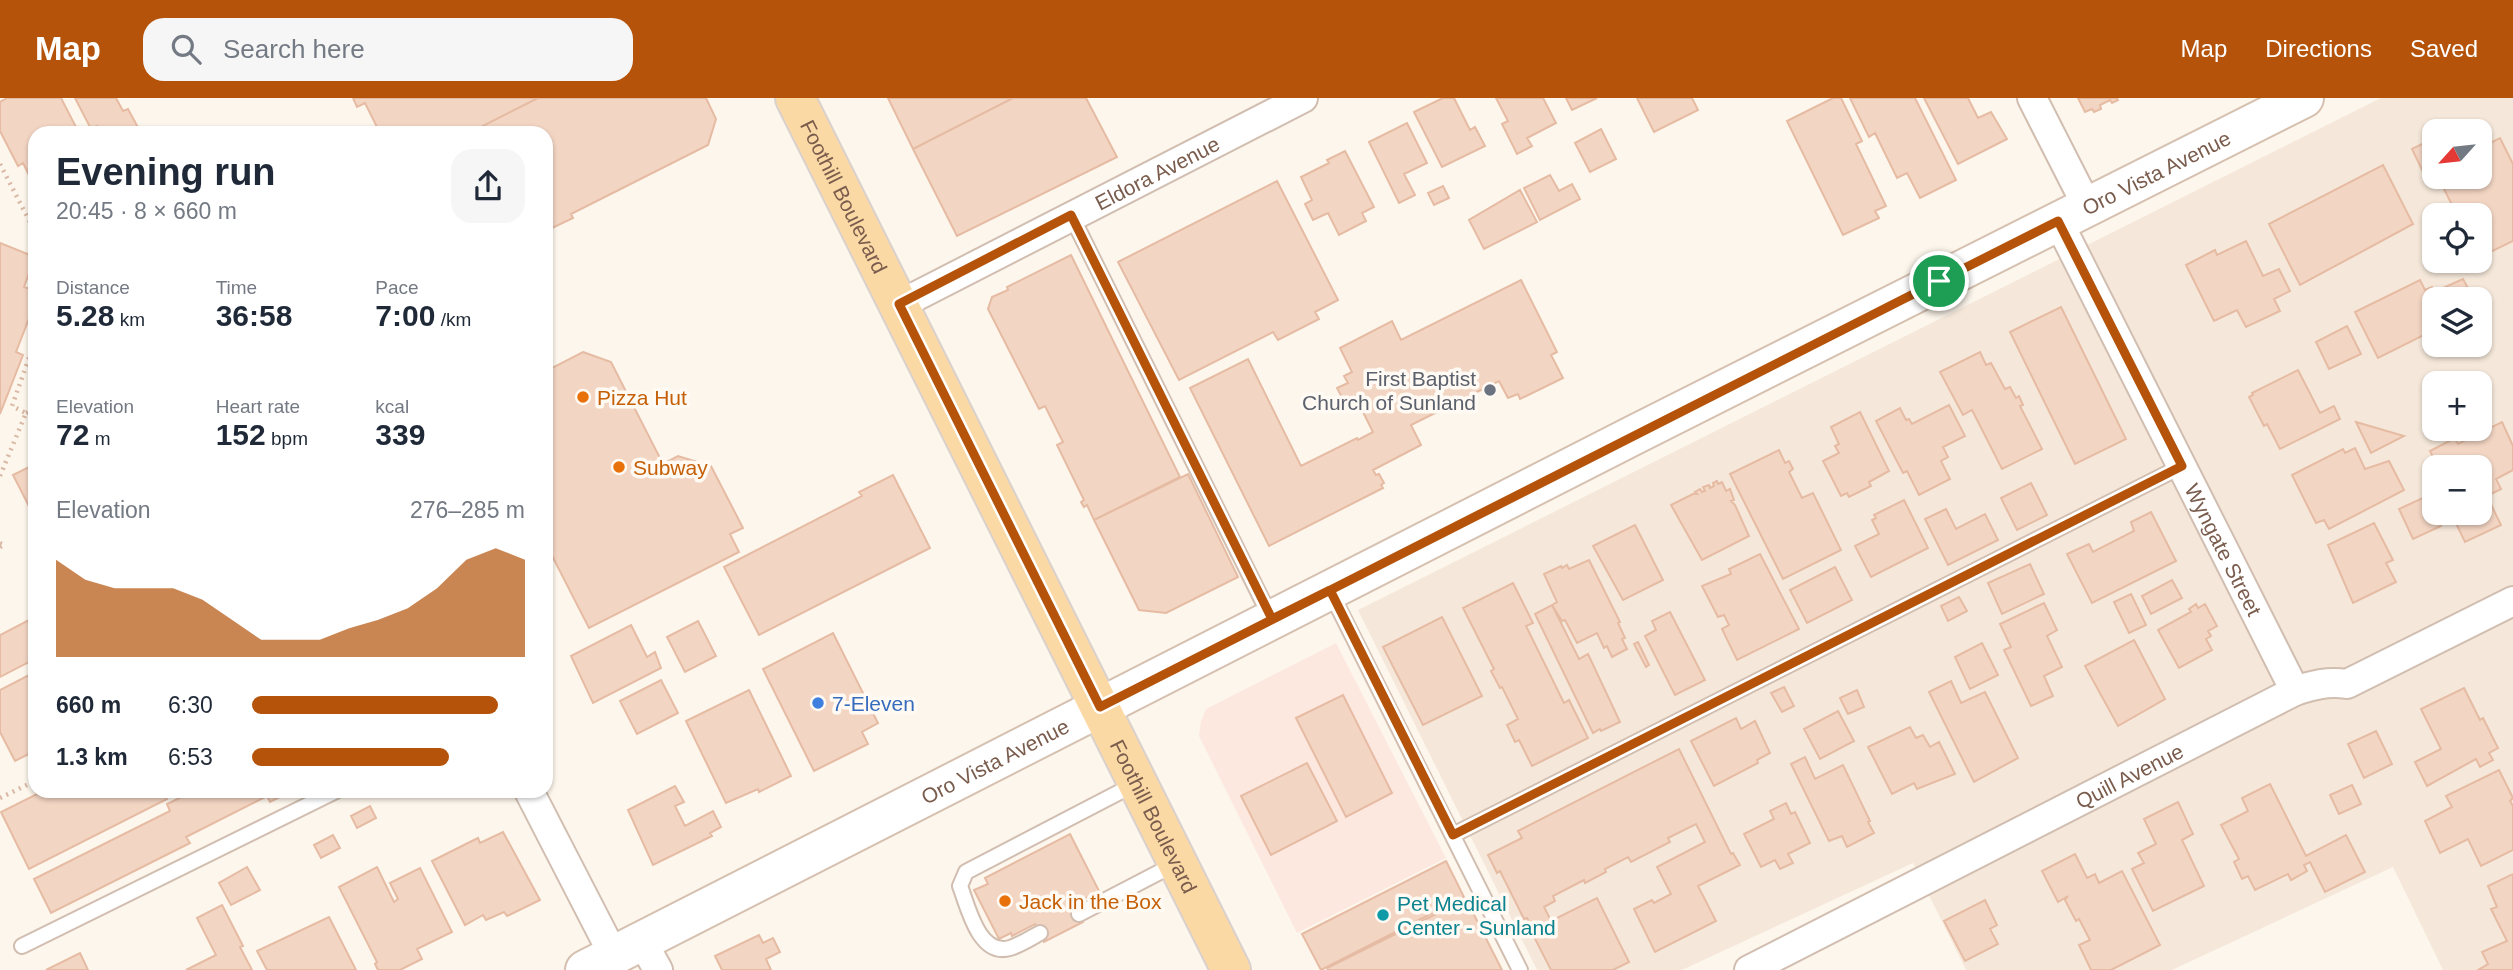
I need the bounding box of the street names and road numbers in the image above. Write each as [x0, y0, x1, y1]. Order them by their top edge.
street label: Foothill Boulevard [796, 116, 892, 277]
street label: Oro Vista Avenue [2078, 126, 2234, 219]
street label: Eldora Avenue [1091, 131, 1223, 214]
street label: Wyngate Street [2181, 480, 2267, 619]
street label: Oro Vista Avenue [917, 714, 1073, 808]
street label: Foothill Boulevard [1106, 736, 1202, 897]
street label: Quill Avenue [2072, 739, 2187, 813]

